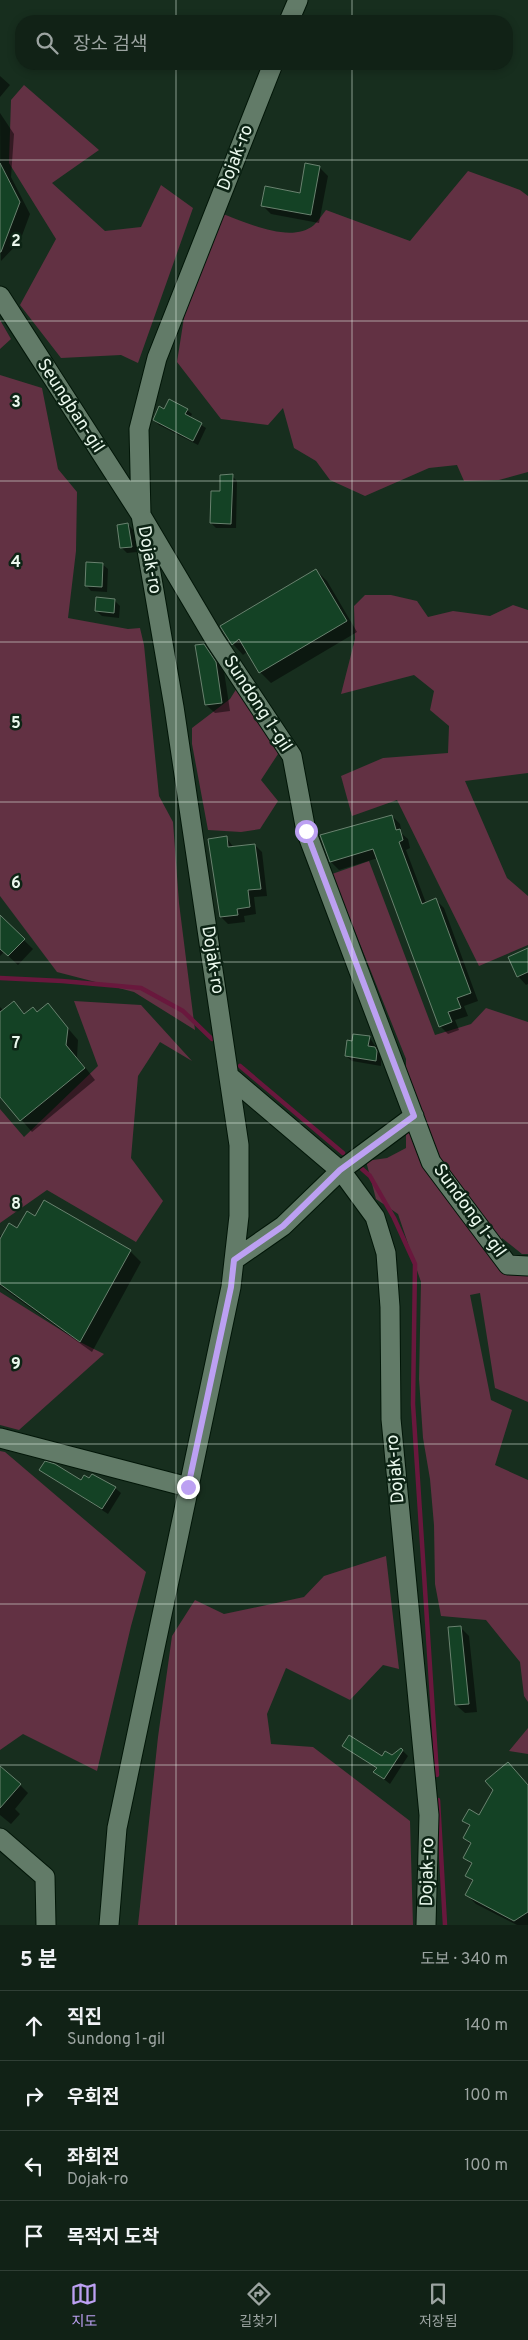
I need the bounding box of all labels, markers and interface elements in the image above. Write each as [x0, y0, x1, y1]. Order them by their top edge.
search box [15, 15, 513, 70]
icon: search [33, 29, 61, 57]
text: 장소 검색 [73, 33, 147, 57]
street label: Dojak-ro [213, 122, 259, 194]
text: 2 [11, 232, 21, 252]
street label: Seungban-gil [31, 355, 109, 457]
text: 3 [11, 393, 21, 413]
street label: Dojak-ro [132, 524, 166, 596]
text: 4 [11, 553, 21, 573]
street label: Sundong 1-gil [217, 651, 297, 757]
text: 5 [11, 714, 21, 734]
route start [295, 820, 318, 843]
text: 6 [11, 874, 21, 894]
street label: Dojak-ro [195, 924, 229, 996]
text: 7 [12, 1034, 20, 1054]
street label: Sundong 1-gil [427, 1160, 511, 1262]
text: 8 [11, 1195, 21, 1215]
text: 9 [11, 1355, 21, 1375]
street label: Dojak-ro [382, 1434, 410, 1504]
route end [177, 1476, 200, 1499]
street label: Dojak-ro [416, 1837, 440, 1907]
text: 5 분 [20, 1947, 57, 1974]
text: 도보 · 340 m [420, 1950, 508, 1970]
text: 직진 [67, 2006, 102, 2030]
icon: ahead [20, 2012, 48, 2040]
text: 140 m [465, 2016, 508, 2036]
text: Sundong 1-gil [67, 2030, 165, 2050]
icon: right [20, 2082, 48, 2110]
text: 우회전 [67, 2086, 119, 2110]
text: 100 m [464, 2086, 508, 2106]
text: 좌회전 [67, 2146, 119, 2170]
icon: left [20, 2152, 48, 2180]
text: 100 m [464, 2156, 508, 2176]
text: Dojak-ro [67, 2170, 128, 2190]
icon: arrive [20, 2222, 48, 2250]
text: 목적지 도착 [67, 2226, 159, 2250]
tab: 지도 [70, 2280, 98, 2331]
tab: 길찾기 [239, 2280, 278, 2331]
tab: 저장됨 [419, 2280, 458, 2331]

